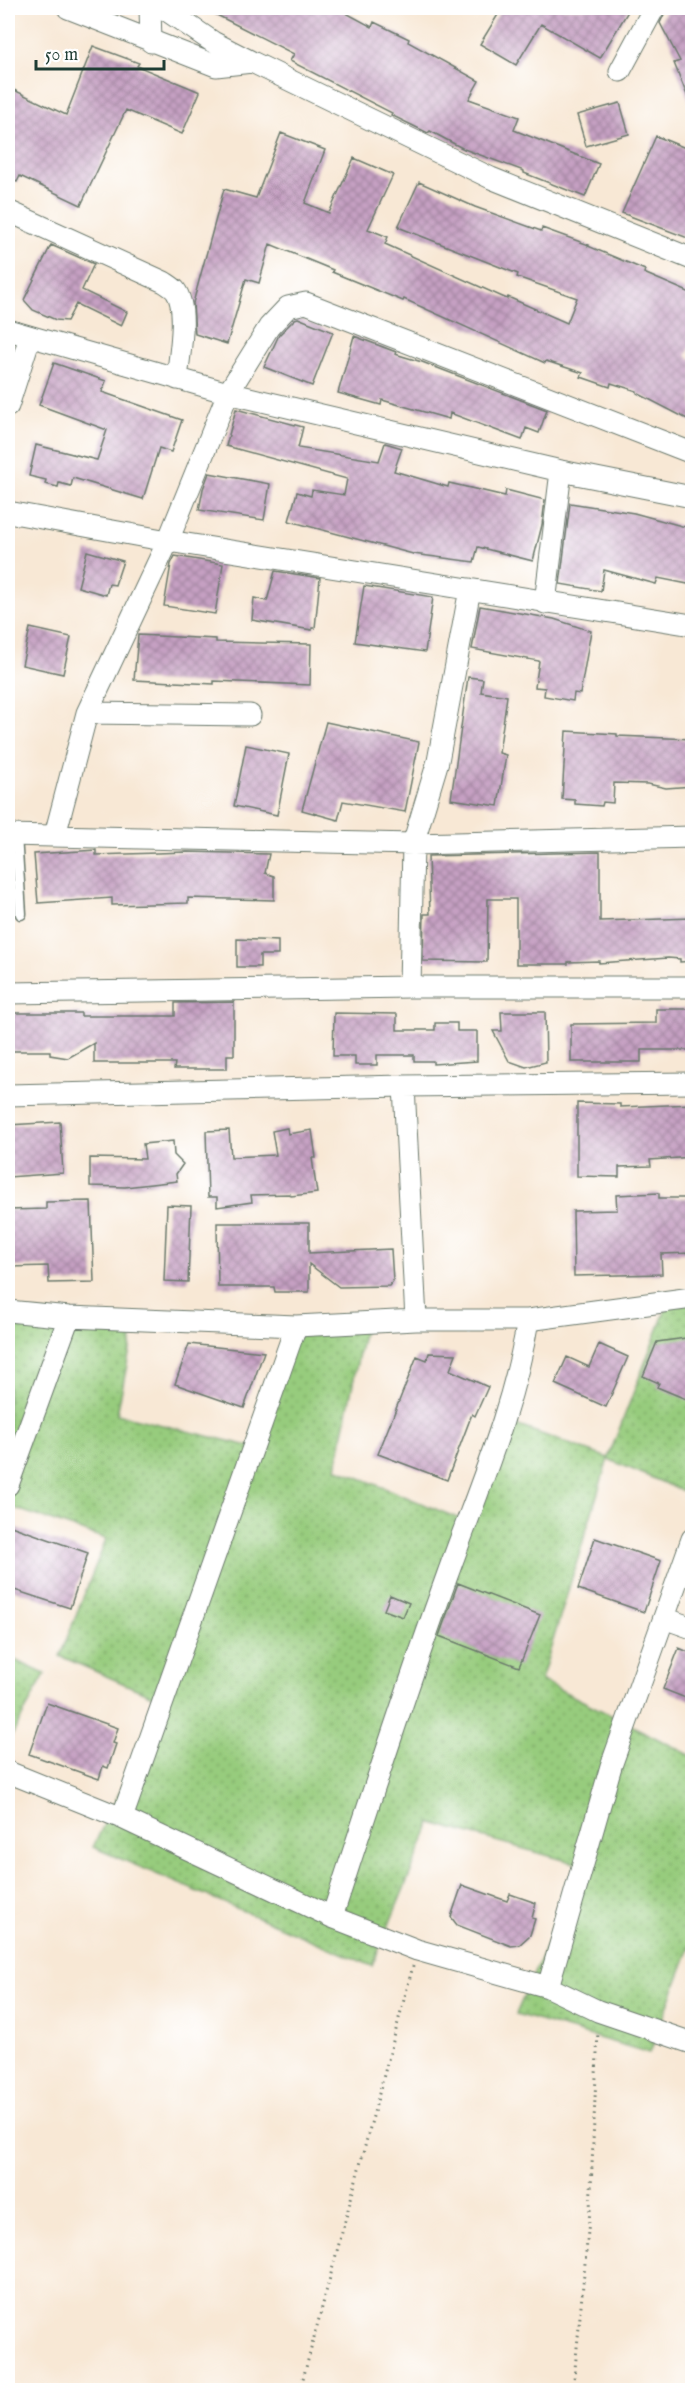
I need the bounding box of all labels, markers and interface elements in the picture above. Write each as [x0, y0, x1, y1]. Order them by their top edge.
scale bar [36, 33, 164, 71]
text: 50 m [45, 44, 78, 67]

